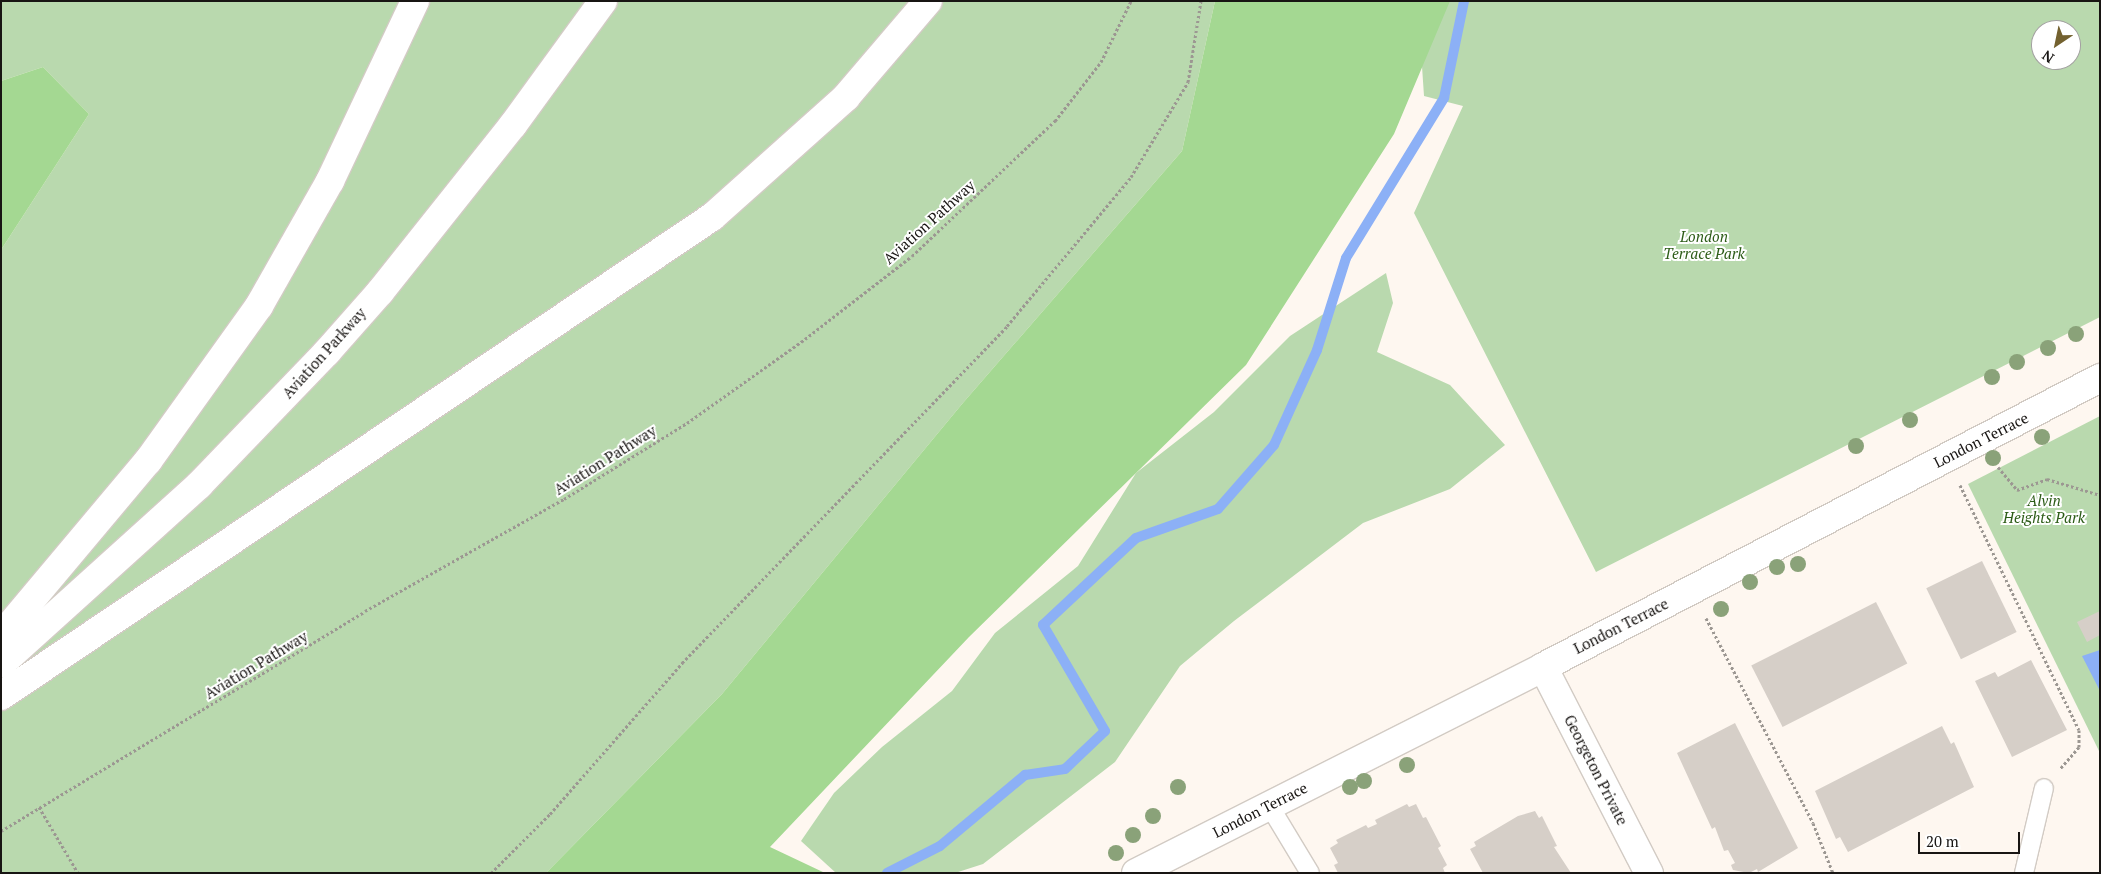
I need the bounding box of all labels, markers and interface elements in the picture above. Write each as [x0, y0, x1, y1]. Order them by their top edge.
north arrow [2031, 20, 2081, 70]
text: N [2038, 46, 2058, 68]
street label: Aviation Pathway [880, 176, 978, 268]
park label: London Terrace Park [1663, 227, 1745, 262]
street label: Aviation Parkway [279, 304, 369, 402]
street label: London Terrace [1931, 408, 2031, 472]
street label: Aviation Pathway [551, 421, 659, 499]
park label: Alvin Heights Park [2003, 491, 2085, 526]
street label: London Terrace [1571, 594, 1671, 658]
street label: Aviation Pathway [201, 627, 311, 703]
street label: Georgeton Private [1560, 712, 1632, 828]
street label: London Terrace [1210, 778, 1310, 842]
scale bar [1921, 822, 2024, 854]
text: 20 m [1926, 831, 1959, 851]

